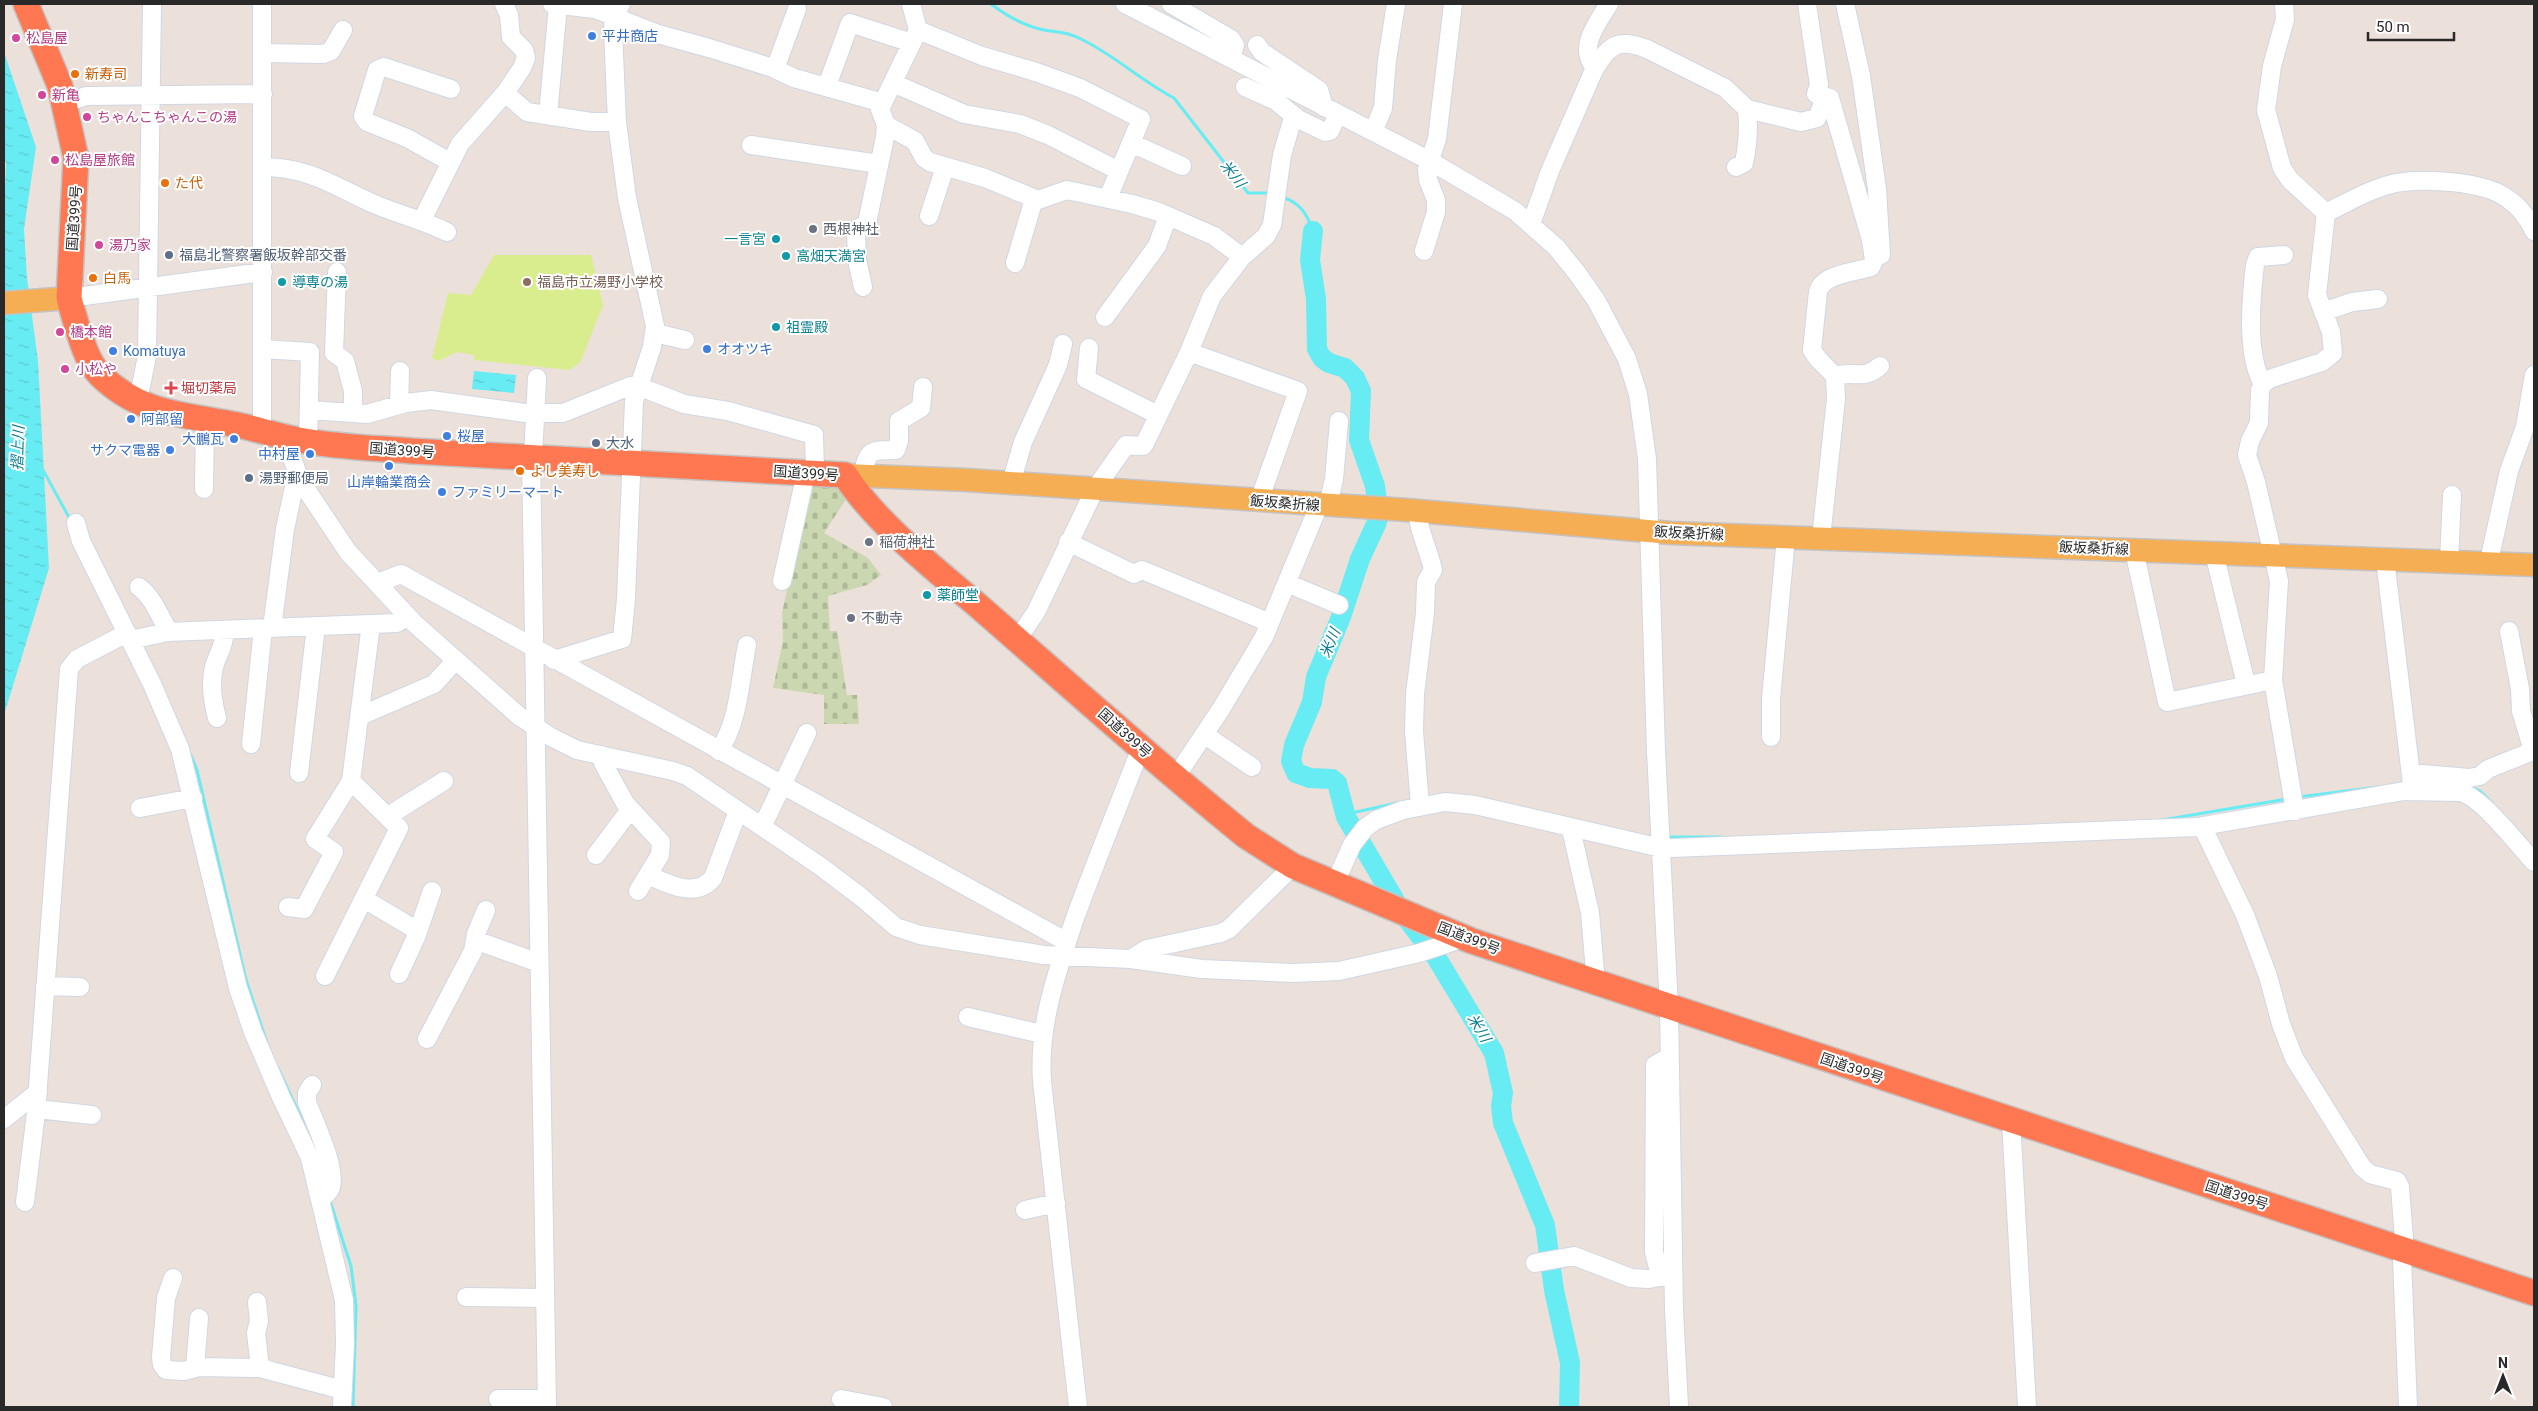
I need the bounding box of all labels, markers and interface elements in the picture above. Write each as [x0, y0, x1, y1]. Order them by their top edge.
scale bar [2368, 10, 2454, 42]
text: 50 m [2376, 18, 2410, 36]
place label: 平井商店 [602, 28, 658, 44]
place label: 松島屋 [26, 30, 68, 46]
marker: 平井商店 [586, 30, 598, 42]
marker: 松島屋 [10, 32, 22, 44]
place label: 新寿司 [85, 66, 127, 82]
marker: 新寿司 [69, 68, 81, 80]
place label: 新亀 [52, 87, 80, 103]
marker: 新亀 [36, 89, 48, 101]
place label: ちゃんこちゃんこの湯 [97, 109, 237, 125]
marker: ちゃんこちゃんこの湯 [81, 111, 93, 123]
place label: 松島屋旅館 [65, 152, 135, 168]
marker: 松島屋旅館 [49, 154, 61, 166]
water label: 米川 [1217, 157, 1251, 193]
place label: た代 [175, 175, 203, 191]
marker: た代 [159, 177, 171, 189]
street label: 国道399号 [64, 185, 84, 251]
place label: 西根神社 [823, 221, 879, 237]
marker: 西根神社 [807, 223, 819, 235]
place label: 一言宮 [724, 231, 766, 247]
marker: 一言宮 [770, 233, 782, 245]
place label: 湯乃家 [109, 237, 151, 253]
marker: 湯乃家 [93, 239, 105, 251]
place label: 福島北警察署飯坂幹部交番 [179, 247, 347, 263]
place label: 高畑天満宮 [796, 248, 866, 264]
marker: 福島北警察署飯坂幹部交番 [163, 249, 175, 261]
marker: 高畑天満宮 [780, 250, 792, 262]
place label: 白馬 [103, 270, 131, 286]
marker: 白馬 [87, 272, 99, 284]
place label: 導専の湯 [292, 274, 348, 290]
place label: 福島市立湯野小学校 [537, 274, 663, 290]
marker: 導専の湯 [276, 276, 288, 288]
marker: 福島市立湯野小学校 [521, 276, 533, 288]
place label: 祖霊殿 [786, 319, 828, 335]
marker: 祖霊殿 [770, 321, 782, 333]
place label: 橋本館 [70, 324, 112, 340]
marker: 橋本館 [54, 326, 66, 338]
place label: オオツキ [717, 341, 773, 357]
place label: Komatuya [123, 343, 186, 359]
marker: オオツキ [701, 343, 713, 355]
marker: Komatuya [107, 345, 119, 357]
place label: 小松や [75, 361, 117, 377]
marker: 小松や [59, 363, 71, 375]
place label: 堀切薬局 [181, 380, 237, 396]
marker: 堀切薬局 [165, 382, 177, 394]
place label: 阿部留 [141, 411, 183, 427]
marker: 阿部留 [125, 413, 137, 425]
water label: 摺上川 [8, 423, 28, 471]
place label: 桜屋 [457, 428, 485, 444]
marker: 桜屋 [441, 430, 453, 442]
place label: 大鵬瓦 [182, 431, 224, 447]
marker: 大鵬瓦 [228, 433, 240, 445]
place label: 大水 [606, 435, 634, 451]
marker: 大水 [590, 437, 602, 449]
street label: 国道399号 [369, 440, 435, 460]
place label: サクマ電器 [90, 442, 160, 458]
marker: サクマ電器 [164, 444, 176, 456]
place label: 中村屋 [258, 446, 300, 462]
marker: 中村屋 [304, 448, 316, 460]
marker: 山岸輪業商会 [383, 460, 395, 472]
place label: よし美寿し [530, 463, 600, 479]
street label: 国道399号 [773, 463, 839, 483]
marker: よし美寿し [514, 465, 526, 477]
place label: 湯野郵便局 [259, 470, 329, 486]
marker: 湯野郵便局 [243, 472, 255, 484]
place label: 山岸輪業商会 [347, 474, 431, 490]
place label: ファミリーマート [452, 484, 564, 500]
marker: ファミリーマート [436, 486, 448, 498]
street label: 飯坂桑折線 [1250, 493, 1320, 513]
street label: 飯坂桑折線 [1654, 523, 1724, 543]
place label: 稲荷神社 [879, 534, 935, 550]
marker: 稲荷神社 [863, 536, 875, 548]
street label: 飯坂桑折線 [2059, 539, 2129, 557]
place label: 薬師堂 [937, 587, 979, 603]
marker: 薬師堂 [921, 589, 933, 601]
place label: 不動寺 [861, 610, 903, 626]
marker: 不動寺 [845, 612, 857, 624]
water label: 米川 [1316, 624, 1345, 660]
street label: 国道399号 [1095, 705, 1155, 761]
street label: 国道399号 [1436, 919, 1502, 957]
water label: 米川 [1464, 1011, 1495, 1047]
street label: 国道399号 [1818, 1050, 1886, 1086]
street label: 国道399号 [2203, 1177, 2271, 1213]
north arrow [2478, 1351, 2528, 1401]
text: N [2498, 1355, 2508, 1371]

